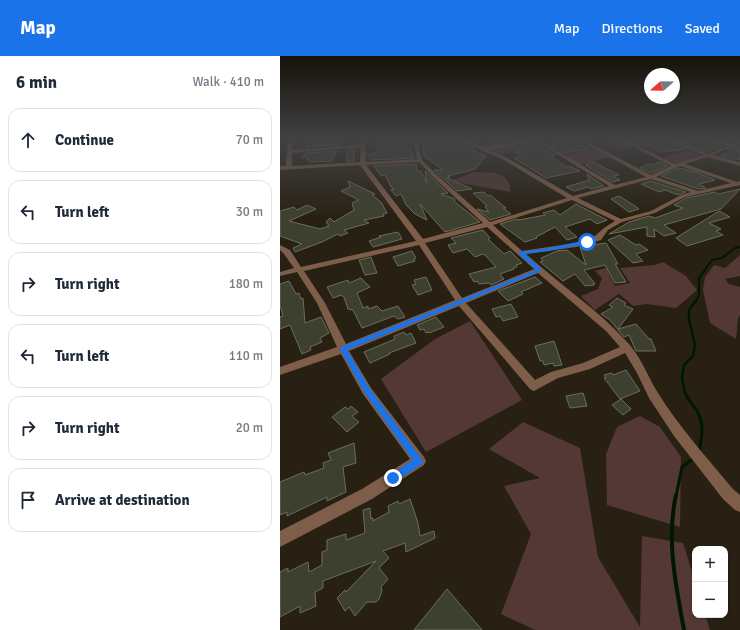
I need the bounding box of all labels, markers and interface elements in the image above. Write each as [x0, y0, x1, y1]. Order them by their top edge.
text: Map [20, 16, 56, 40]
text: Map [554, 20, 580, 37]
text: Directions [602, 20, 663, 37]
text: Saved [685, 20, 720, 37]
north arrow [644, 68, 680, 104]
text: 6 min [16, 72, 57, 93]
text: Walk · 410 m [193, 74, 264, 90]
icon: ahead [17, 129, 39, 151]
text: Continue [55, 131, 114, 149]
text: 70 m [236, 132, 263, 148]
icon: left [17, 201, 39, 223]
text: Turn left [55, 203, 109, 221]
text: 30 m [236, 204, 263, 220]
route start [578, 233, 596, 251]
icon: right [17, 273, 39, 295]
text: Turn right [55, 275, 120, 293]
text: 180 m [229, 276, 263, 292]
icon: left [17, 345, 39, 367]
text: Turn left [55, 347, 109, 365]
text: 110 m [229, 348, 263, 364]
icon: right [17, 417, 39, 439]
text: Turn right [55, 419, 120, 437]
text: 20 m [236, 420, 263, 436]
route end [384, 469, 402, 487]
icon: arrive [17, 489, 39, 511]
text: Arrive at destination [55, 491, 190, 509]
map controls [692, 546, 728, 618]
button: + [692, 546, 728, 582]
button: − [692, 582, 728, 618]

